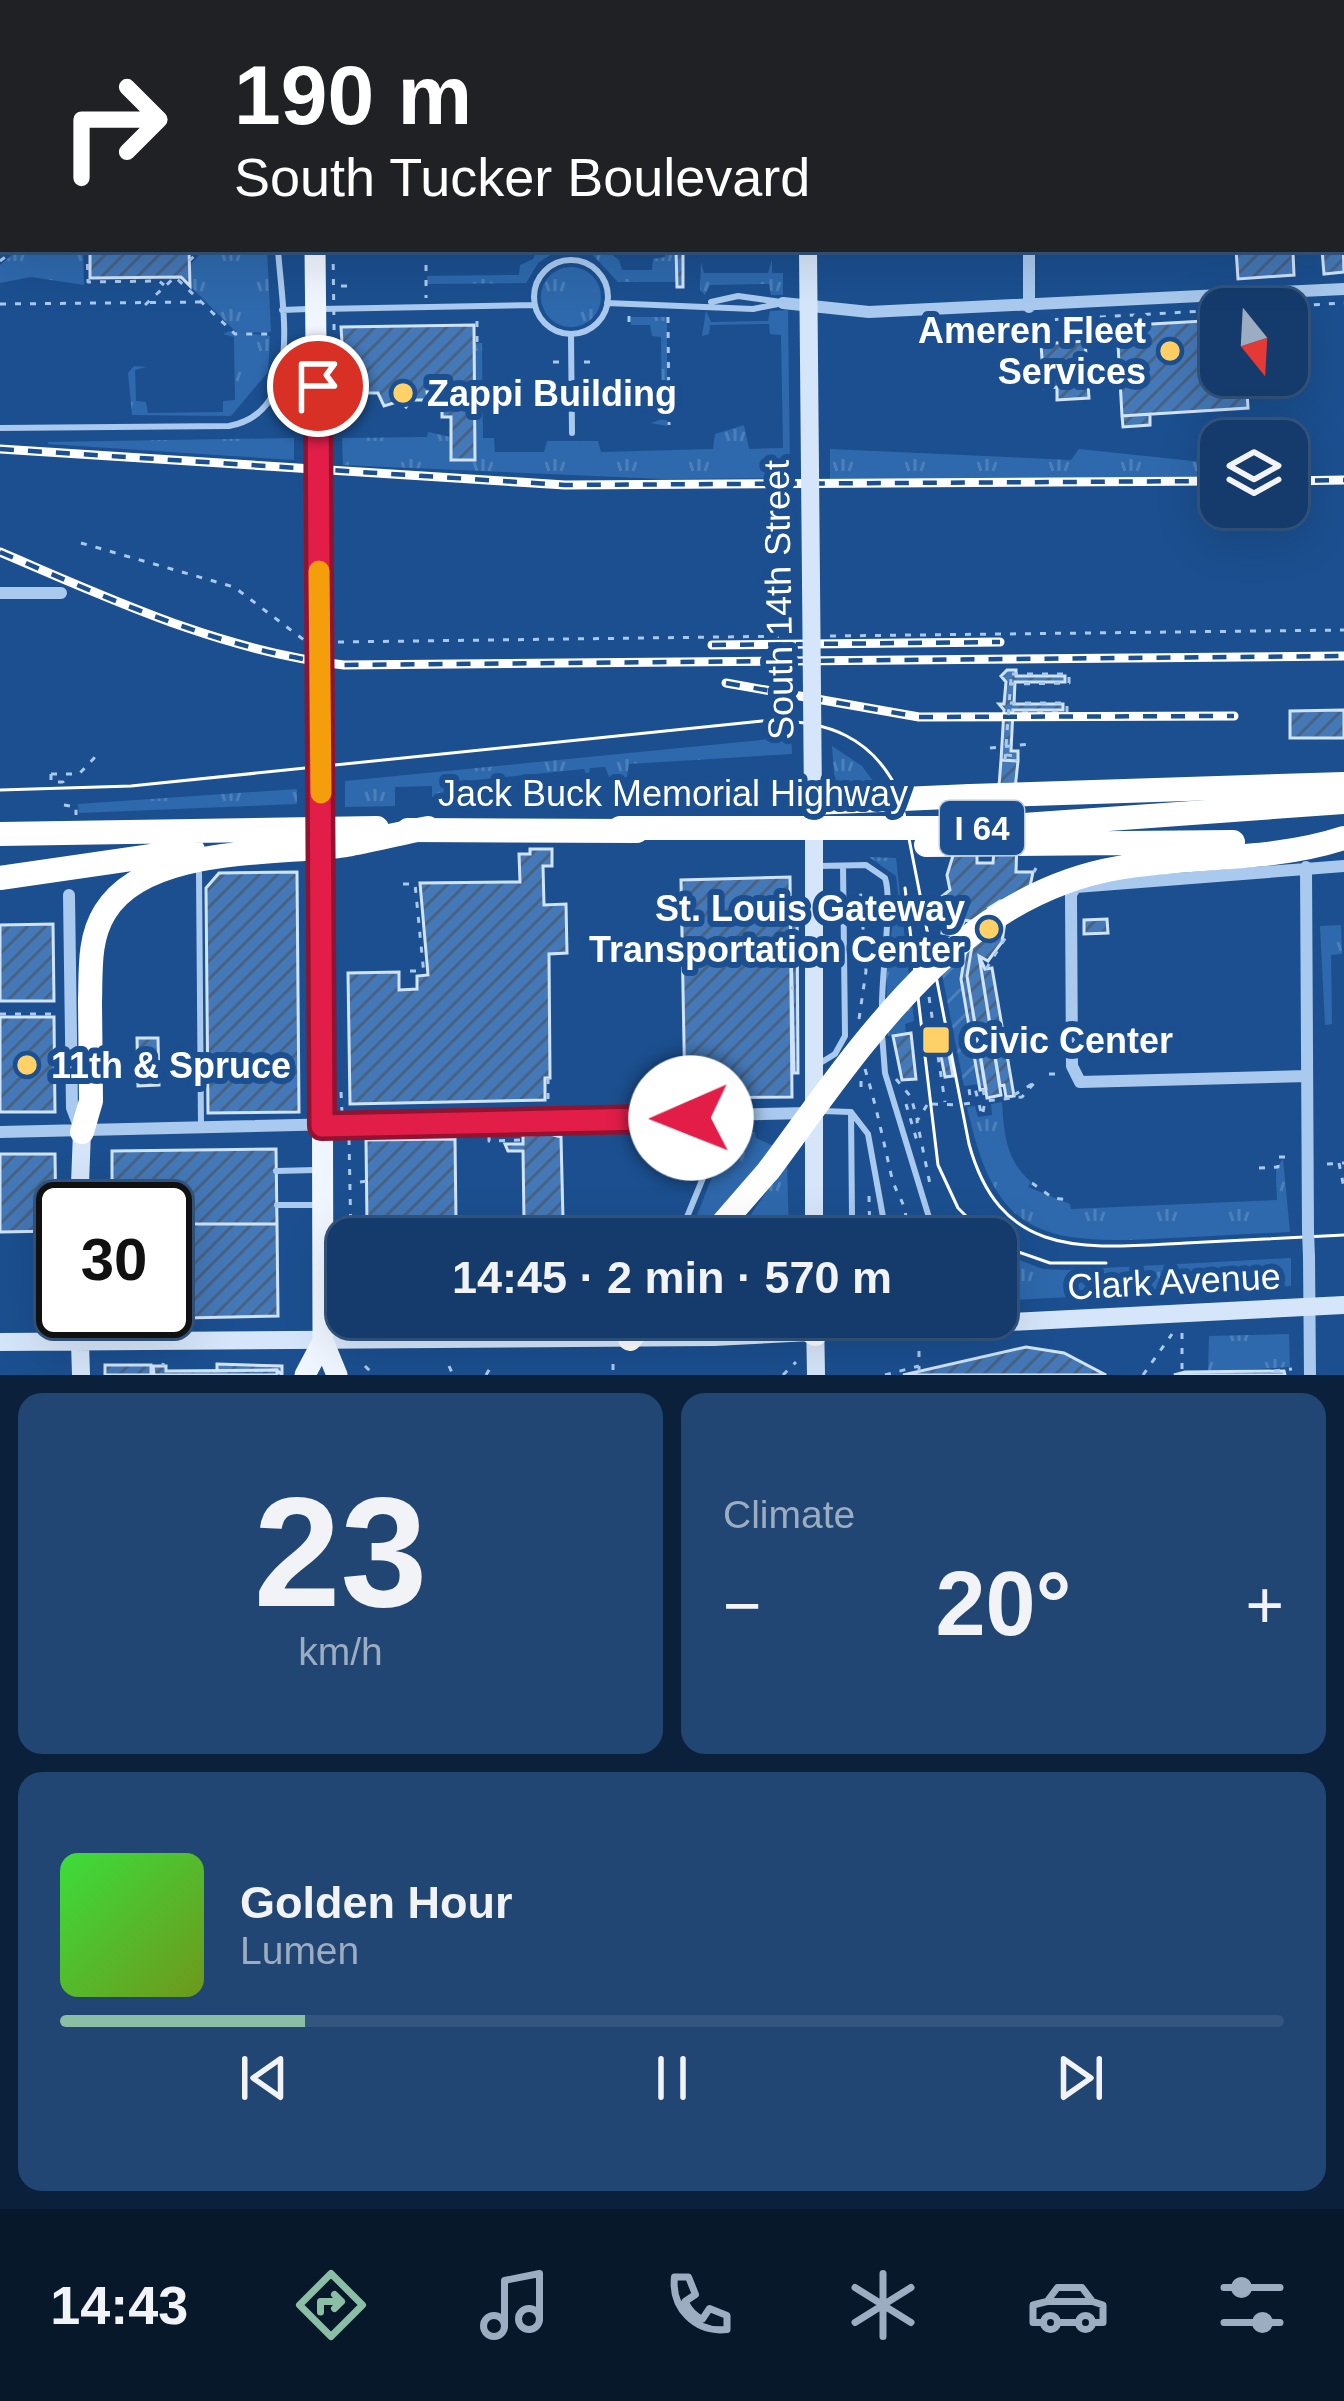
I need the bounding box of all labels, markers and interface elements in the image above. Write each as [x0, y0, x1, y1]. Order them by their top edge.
icon: right [36, 48, 192, 204]
text: 190 m [234, 48, 472, 142]
text: South Tucker Boulevard [234, 147, 810, 207]
north arrow [1200, 288, 1308, 396]
map controls [1200, 288, 1308, 528]
place label: Ameren Fleet Services [918, 310, 1146, 392]
pin [267, 335, 369, 437]
marker: Ameren Fleet Services [1157, 338, 1183, 364]
icon: arrive [285, 353, 351, 419]
place label: Zappi Building [427, 373, 677, 414]
marker: Zappi Building [390, 380, 416, 406]
button: layers [1200, 420, 1308, 528]
street label: South 14th Street [756, 460, 801, 740]
street label: Jack Buck Memorial Highway [438, 773, 908, 814]
road number: I 64 [940, 801, 1024, 855]
place label: St. Louis Gateway Transportation Center [589, 888, 965, 970]
marker: St. Louis Gateway Transportation Center [976, 916, 1002, 942]
place label: Civic Center [963, 1020, 1173, 1061]
marker: Civic Center [920, 1024, 952, 1056]
place label: 11th & Spruce [51, 1045, 291, 1086]
marker: 11th & Spruce [14, 1052, 40, 1078]
position arrow [628, 1055, 754, 1181]
speed limit sign: 30 [36, 1182, 192, 1338]
text: 14:45 · 2 min · 570 m [452, 1252, 892, 1303]
street label: Clark Avenue [1066, 1255, 1282, 1308]
text: 23 [254, 1465, 427, 1639]
text: Climate [723, 1493, 855, 1536]
text: 20° [935, 1554, 1072, 1654]
text: − [723, 1568, 762, 1642]
text: + [1245, 1568, 1284, 1642]
text: km/h [298, 1630, 383, 1673]
text: Golden Hour [240, 1877, 512, 1928]
text: Lumen [240, 1929, 359, 1972]
icon: previous [231, 2045, 297, 2111]
icon: pause [639, 2045, 705, 2111]
icon: next [1047, 2045, 1113, 2111]
icon: directions [289, 2263, 373, 2347]
icon: music [473, 2263, 557, 2347]
icon: phone [657, 2263, 741, 2347]
icon: climate [841, 2263, 925, 2347]
icon: car [1026, 2263, 1110, 2347]
icon: filters [1210, 2263, 1294, 2347]
text: 14:43 [50, 2275, 188, 2335]

